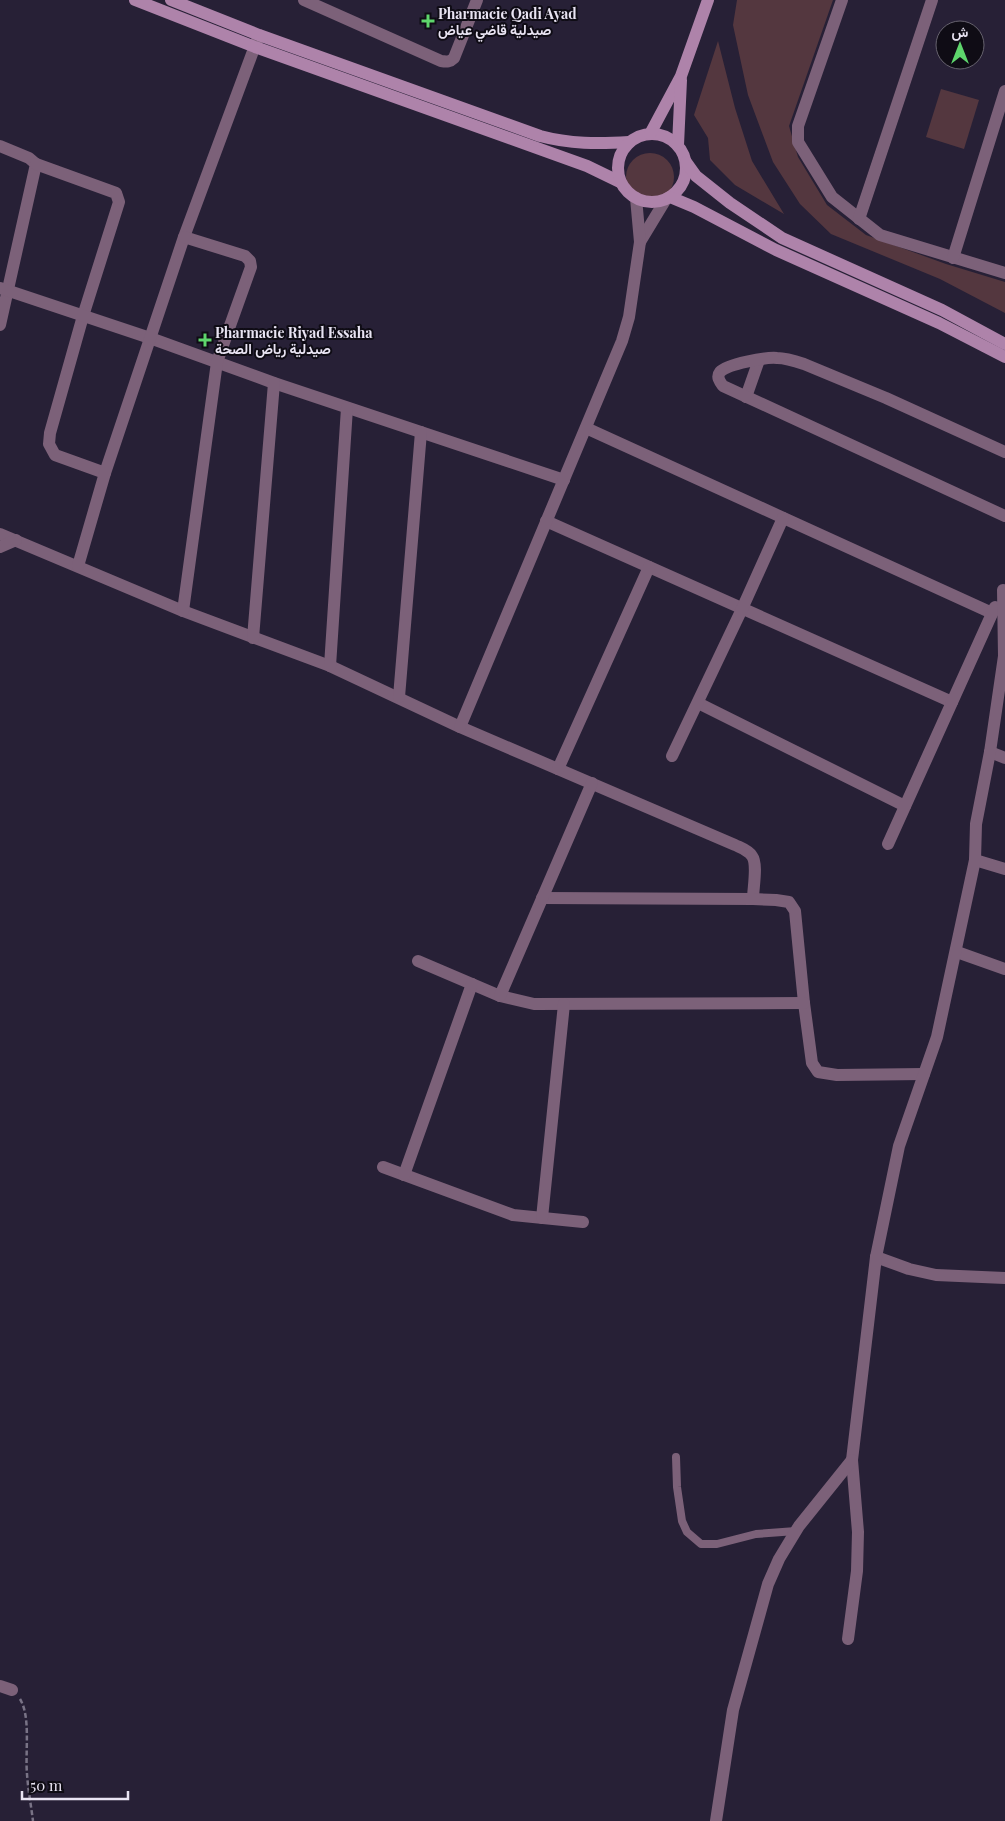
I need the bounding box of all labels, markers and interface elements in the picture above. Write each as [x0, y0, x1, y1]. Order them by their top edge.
place label: Pharmacie Qadi Ayad صيدلية قاضي عياض [438, 4, 577, 42]
marker: Pharmacie Qadi Ayad صيدلية قاضي عياض [422, 15, 434, 27]
north arrow [935, 20, 985, 70]
text: ش [952, 22, 969, 41]
place label: Pharmacie Riyad Essaha صيدلية رياض الصحة [215, 323, 373, 358]
marker: Pharmacie Riyad Essaha صيدلية رياض الصحة [199, 334, 211, 346]
scale bar [22, 1768, 129, 1800]
text: 50 m [30, 1775, 63, 1795]

